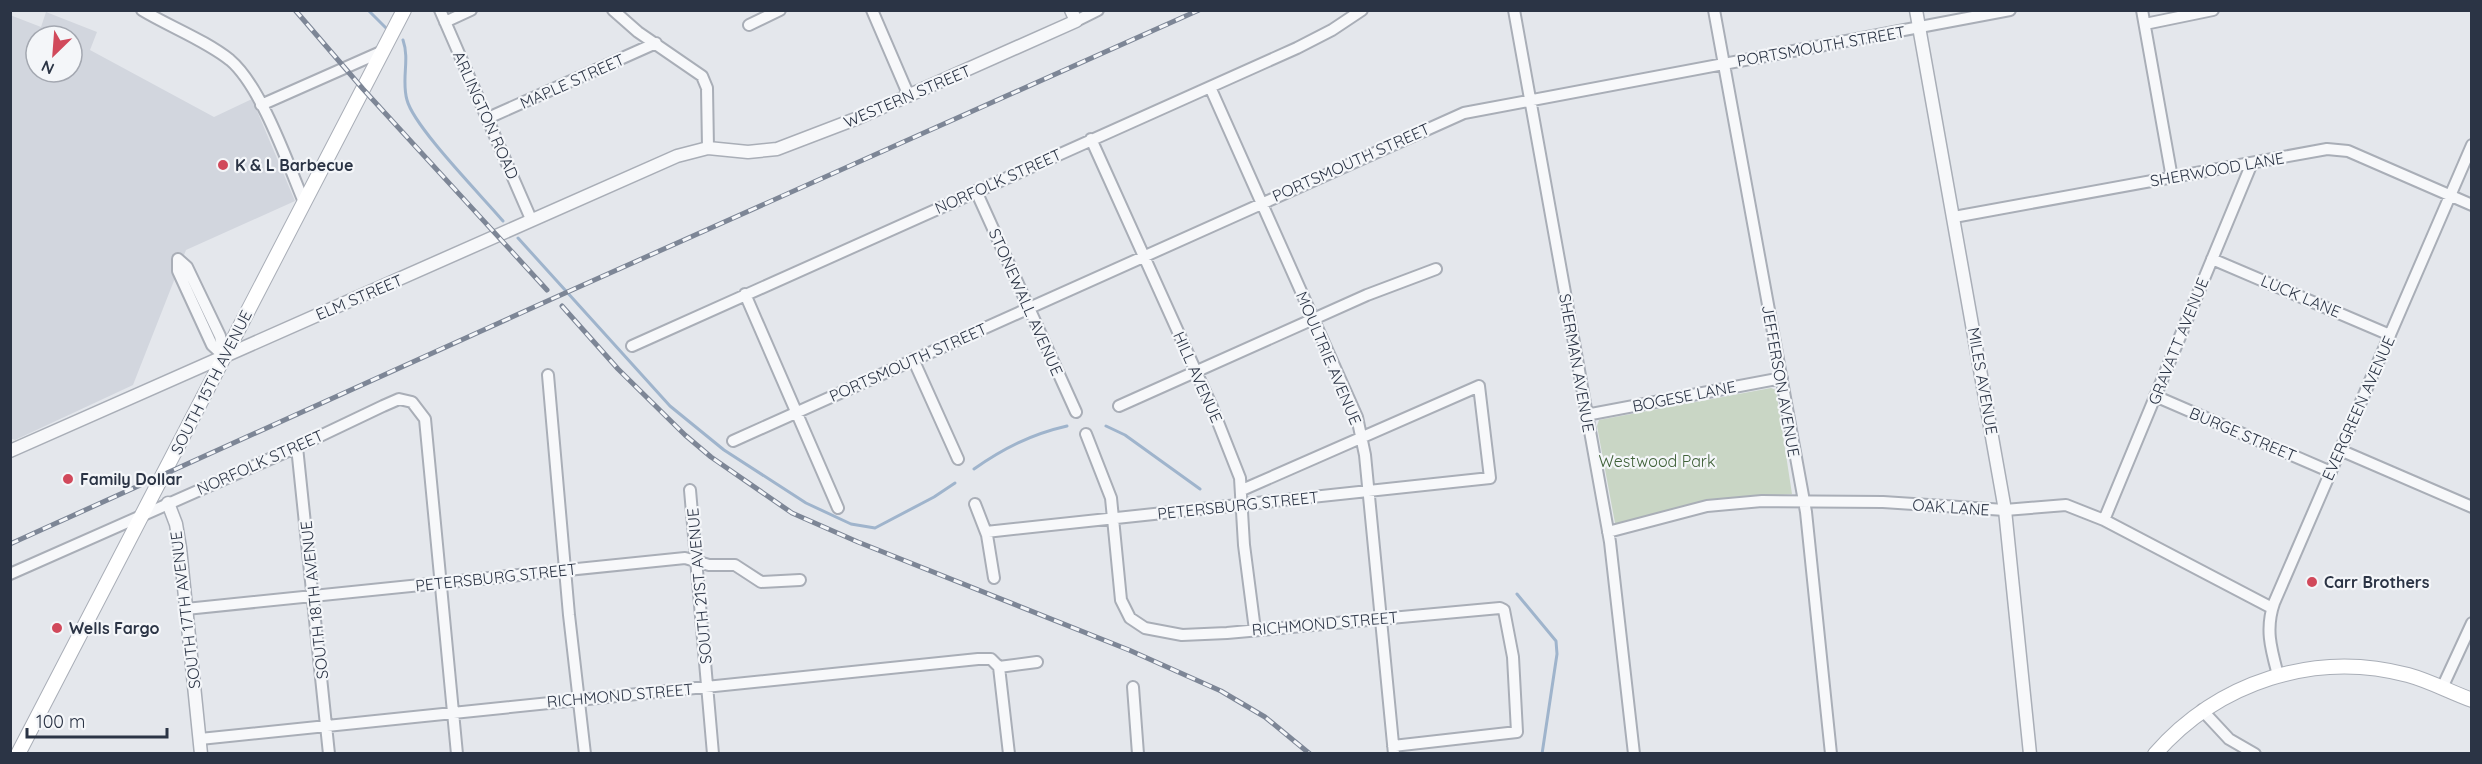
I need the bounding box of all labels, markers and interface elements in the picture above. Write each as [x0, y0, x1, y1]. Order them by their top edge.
street label: PORTSMOUTH STREET [1735, 21, 1907, 71]
north arrow [24, 24, 84, 84]
street label: ARLINGTON ROAD [449, 48, 523, 182]
street label: MAPLE STREET [517, 49, 628, 113]
text: N [38, 56, 57, 79]
street label: WESTERN STREET [840, 60, 974, 132]
street label: PORTSMOUTH STREET [1269, 118, 1433, 206]
street label: NORFOLK STREET [931, 144, 1065, 218]
street label: SHERWOOD LANE [2148, 147, 2286, 191]
place label: K & L Barbecue [235, 155, 353, 175]
marker: K & L Barbecue [216, 158, 230, 172]
street label: STONEWALL AVENUE [985, 225, 1067, 379]
street label: ELM STREET [313, 270, 406, 324]
street label: LUCK LANE [2258, 270, 2344, 322]
street label: GRAVATT AVENUE [2143, 275, 2213, 407]
street label: MOULTRIE AVENUE [1292, 288, 1366, 428]
street label: SHERMAN AVENUE [1555, 292, 1599, 434]
street label: JEFFERSON AVENUE [1758, 303, 1804, 459]
street label: SOUTH 15TH AVENUE [166, 307, 256, 457]
street label: PORTSMOUTH STREET [826, 318, 990, 406]
street label: MILES AVENUE [1964, 326, 2002, 436]
street label: HILL AVENUE [1169, 328, 1227, 426]
street label: EVERGREEN AVENUE [2317, 333, 2399, 483]
street label: BOGESE LANE [1631, 376, 1737, 416]
street label: BURGE STREET [2187, 402, 2300, 466]
street label: NORFOLK STREET [193, 425, 327, 499]
park label: Westwood Park [1598, 451, 1716, 471]
place label: Family Dollar [80, 469, 182, 489]
marker: Family Dollar [61, 472, 75, 486]
street label: PETERSBURG STREET [1156, 487, 1320, 523]
street label: OAK LANE [1912, 494, 1990, 520]
street label: SOUTH 21ST AVENUE [682, 507, 716, 665]
street label: SOUTH 18TH AVENUE [296, 520, 332, 680]
street label: SOUTH 17TH AVENUE [165, 530, 205, 690]
street label: PETERSBURG STREET [414, 559, 578, 595]
place label: Carr Brothers [2324, 572, 2430, 592]
marker: Carr Brothers [2305, 575, 2319, 589]
street label: RICHMOND STREET [1251, 607, 1399, 639]
place label: Wells Fargo [69, 618, 159, 638]
marker: Wells Fargo [50, 621, 64, 635]
street label: RICHMOND STREET [546, 679, 694, 711]
scale bar [27, 701, 166, 739]
text: 100 m [36, 710, 85, 733]

